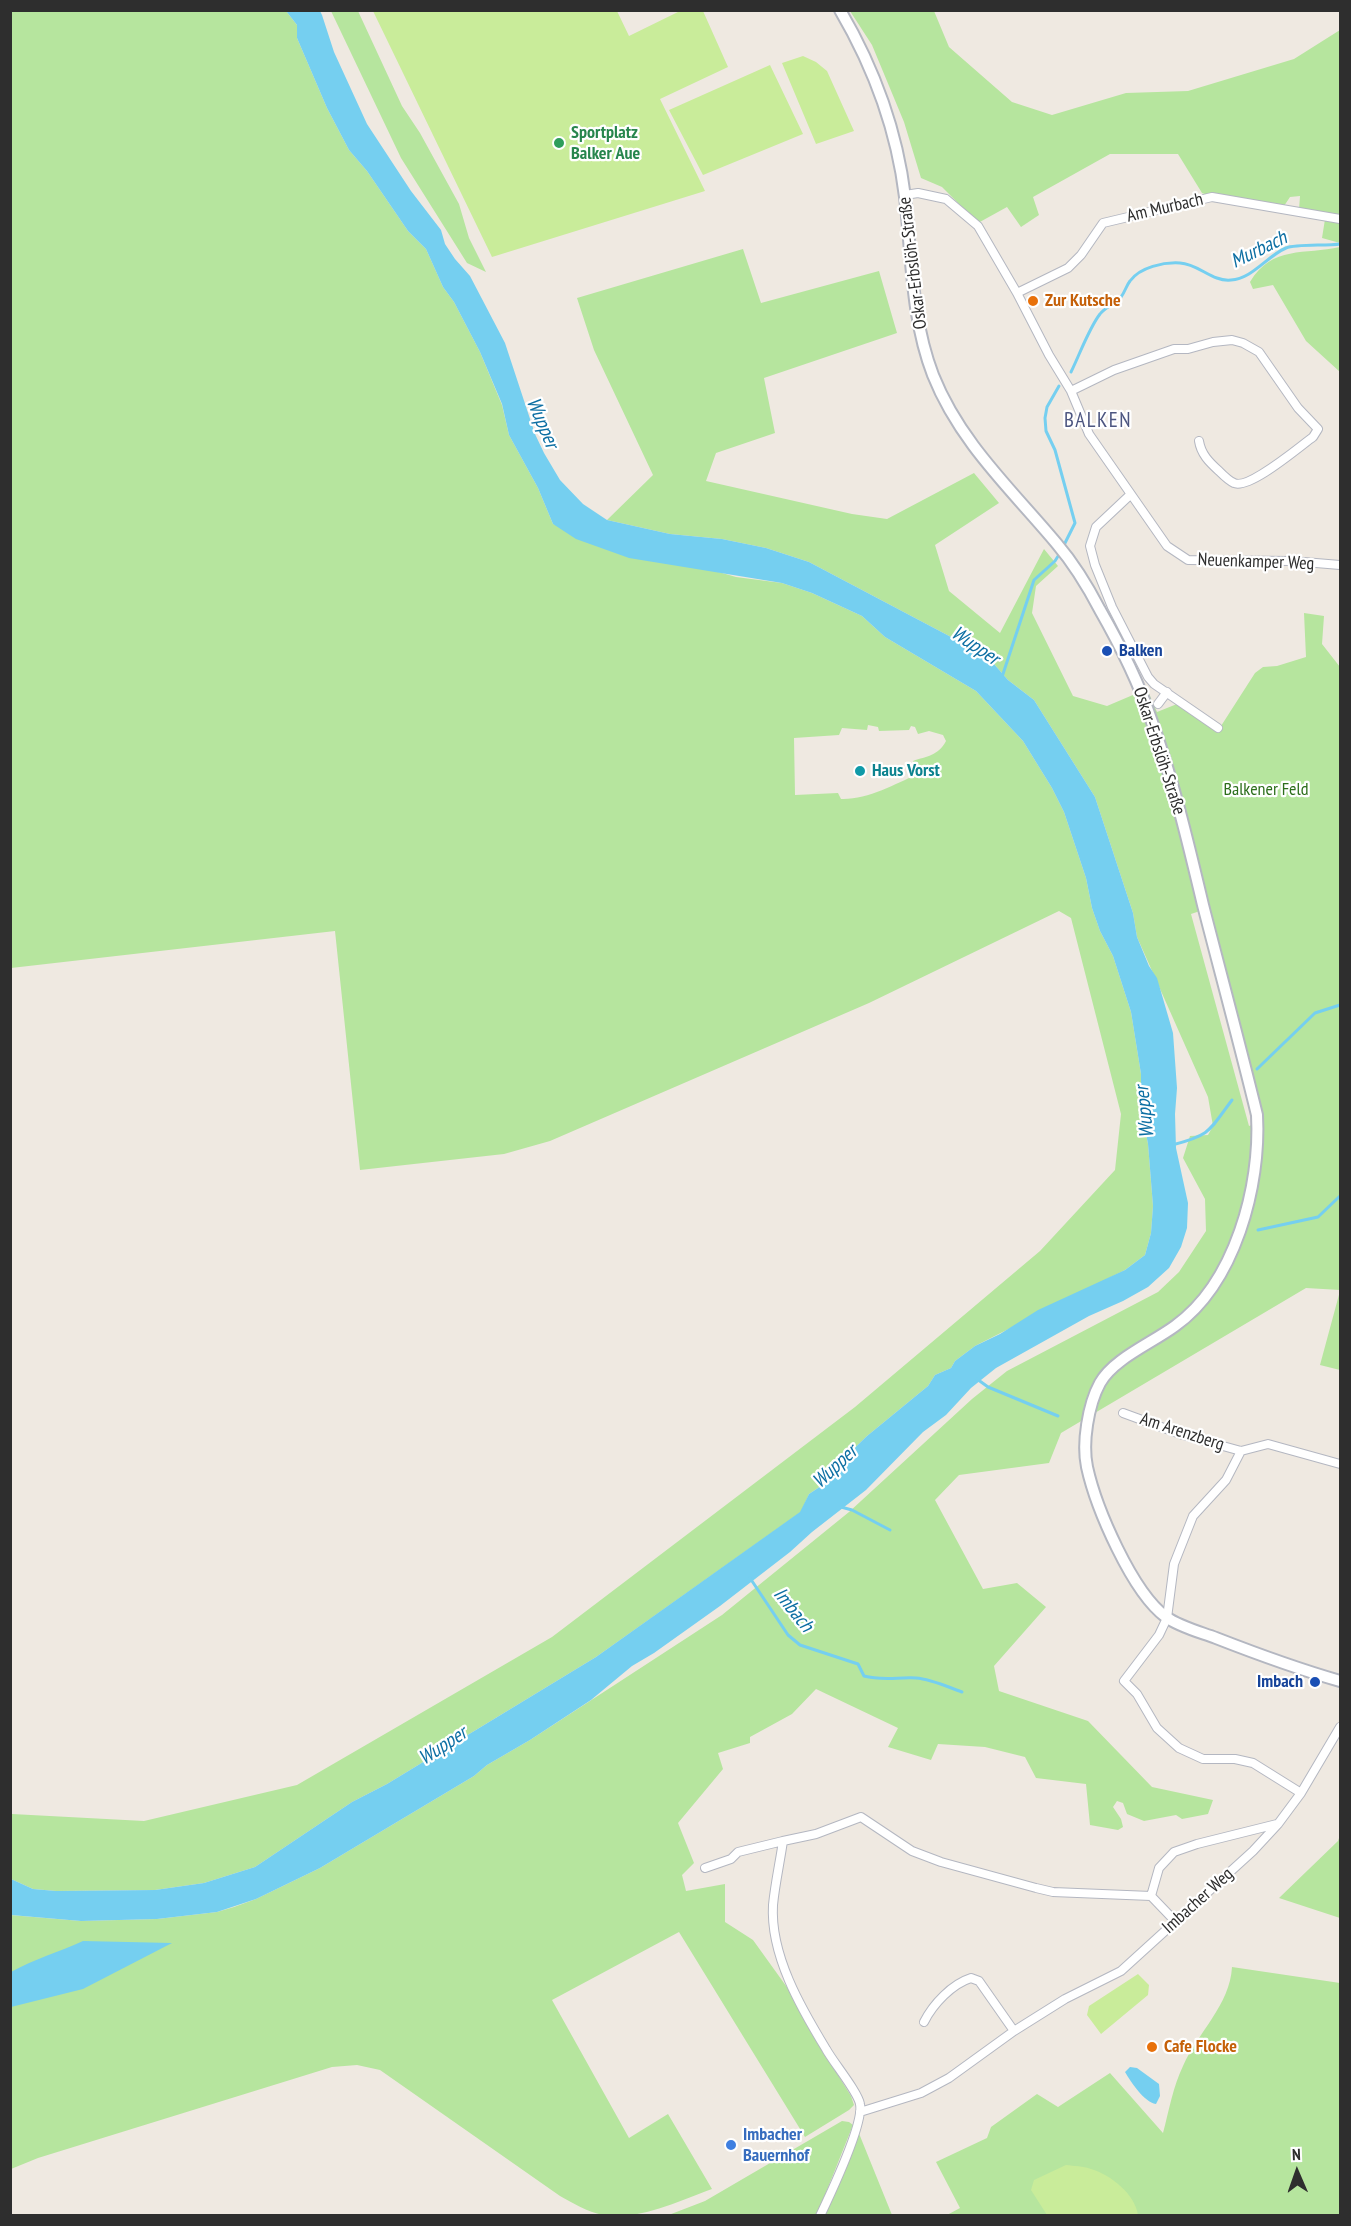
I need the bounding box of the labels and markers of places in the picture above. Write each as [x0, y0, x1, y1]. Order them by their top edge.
place label: Sportplatz Balker Aue [571, 122, 640, 164]
marker: Sportplatz Balker Aue [552, 136, 566, 150]
place label: Zur Kutsche [1045, 290, 1121, 312]
marker: Zur Kutsche [1026, 294, 1040, 308]
place label: Balken [1119, 640, 1163, 662]
marker: Balken [1100, 644, 1114, 658]
place label: Haus Vorst [872, 760, 940, 782]
marker: Haus Vorst [853, 764, 867, 778]
place label: Imbach [1257, 1671, 1303, 1693]
marker: Imbach [1308, 1675, 1322, 1689]
place label: Cafe Flocke [1164, 2036, 1237, 2058]
marker: Cafe Flocke [1145, 2040, 1159, 2054]
place label: Imbacher Bauernhof [743, 2124, 809, 2166]
marker: Imbacher Bauernhof [724, 2138, 738, 2152]

